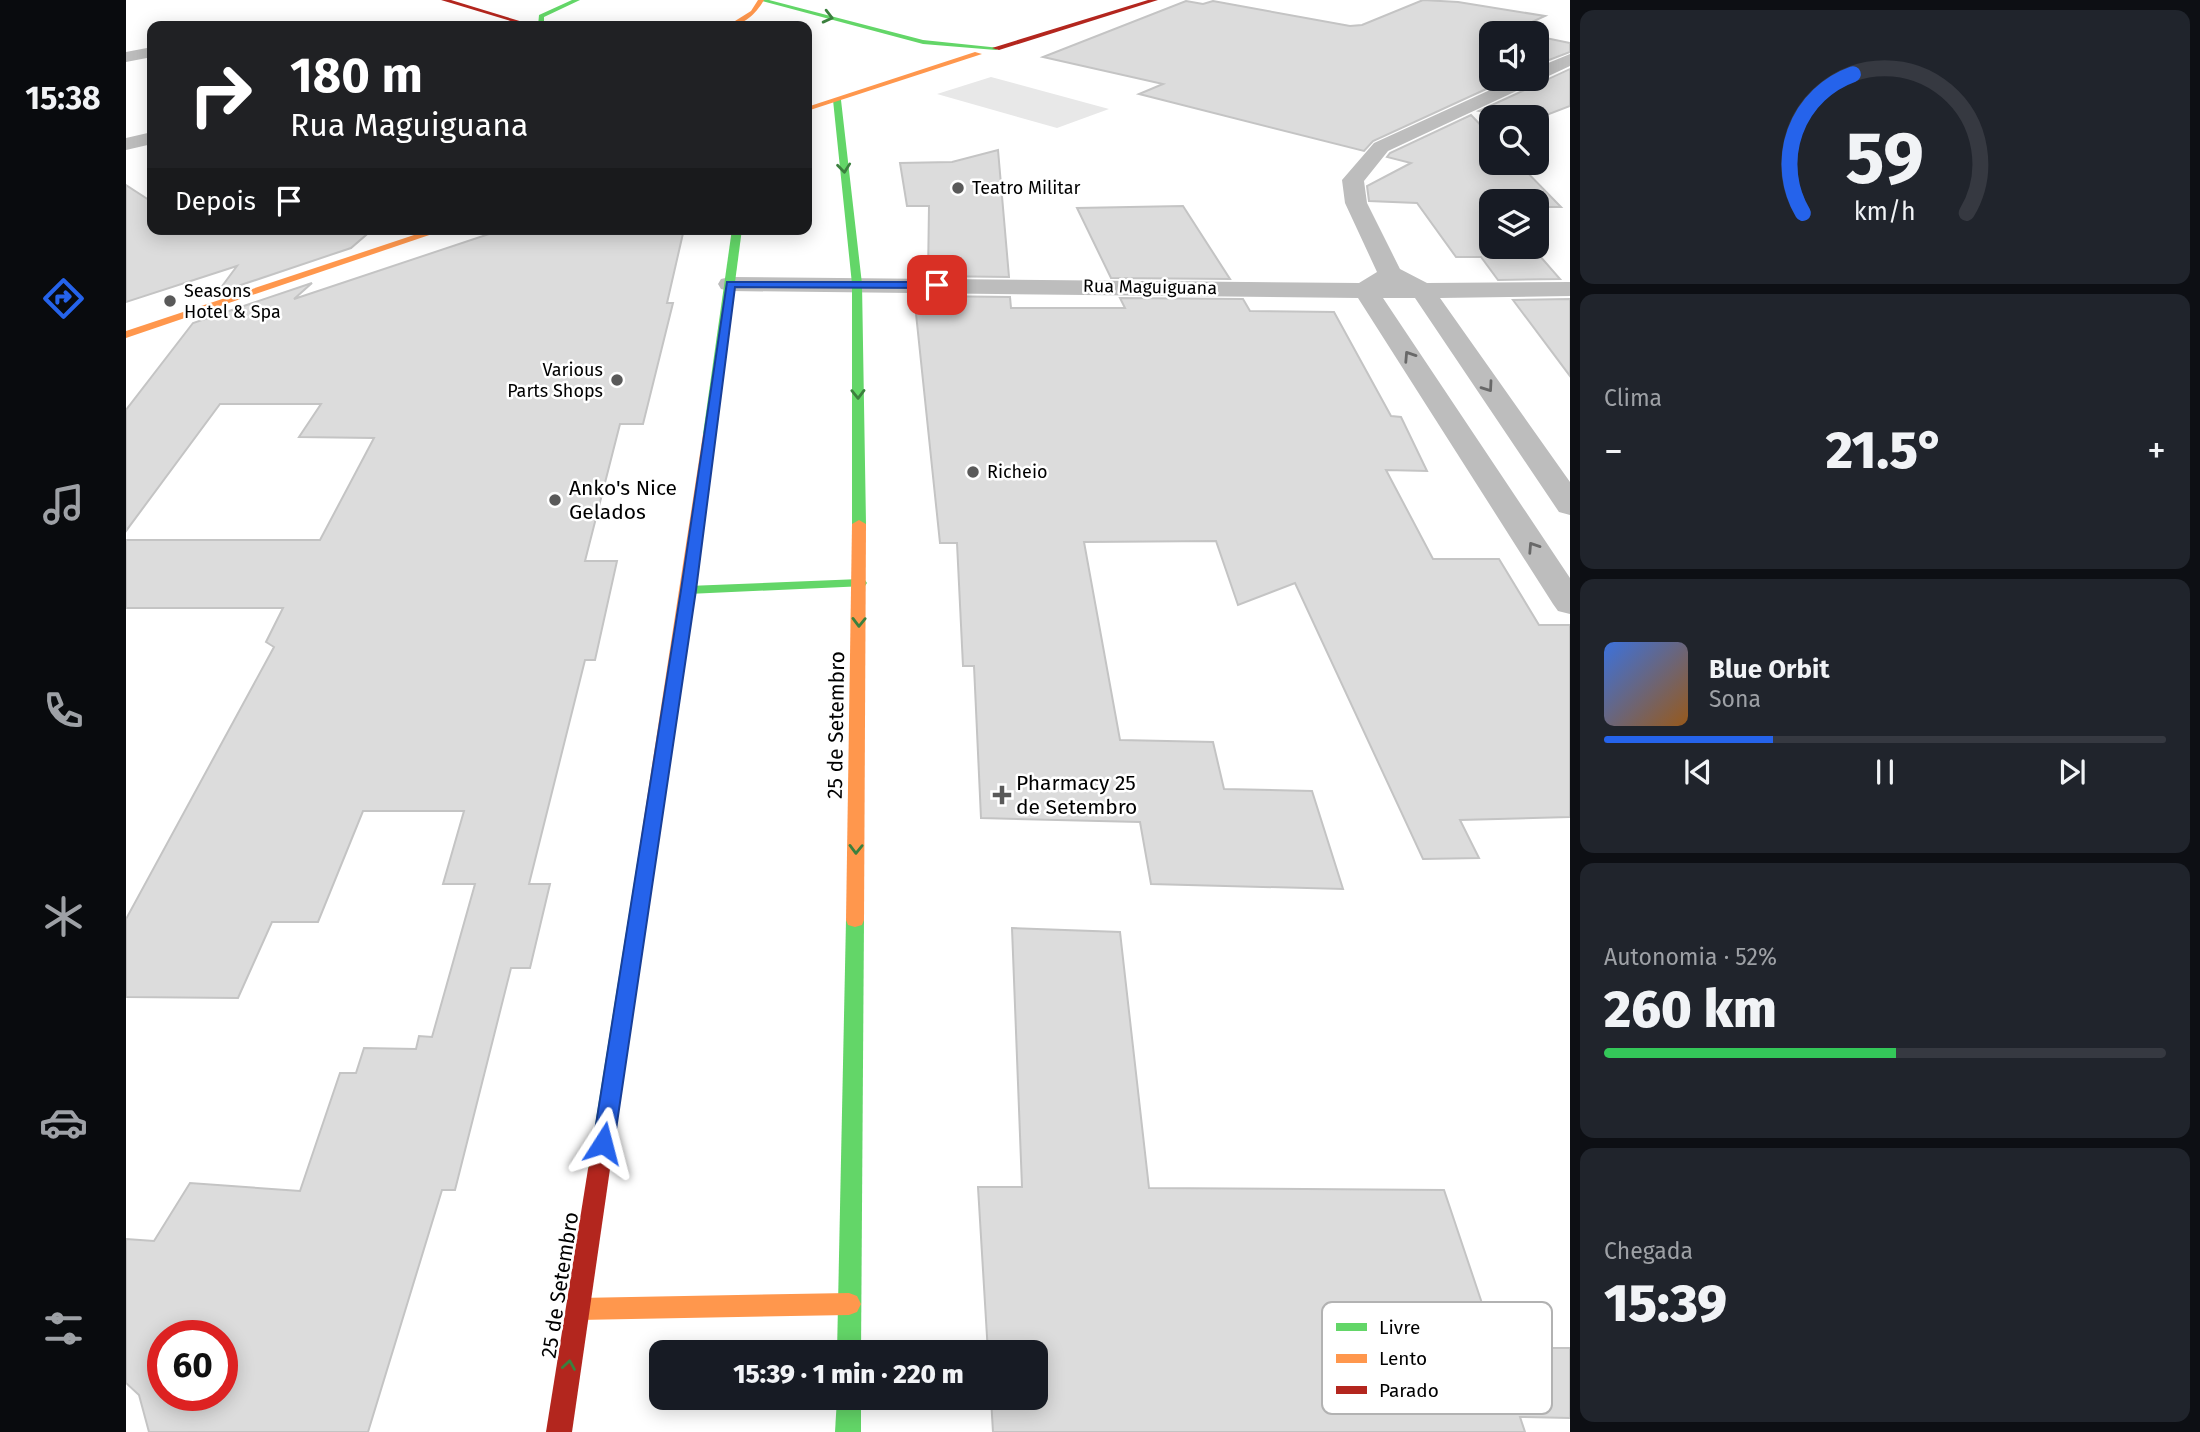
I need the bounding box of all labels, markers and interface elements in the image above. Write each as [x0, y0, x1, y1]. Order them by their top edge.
one-way arrow [821, 9, 833, 23]
map controls [1479, 21, 1549, 259]
button: sound [1479, 21, 1549, 91]
text: 180 m [290, 46, 423, 105]
icon: right [175, 49, 266, 140]
text: 15:38 [25, 79, 101, 117]
button: search [1479, 105, 1549, 175]
text: Rua Maguiguana [290, 106, 528, 144]
text: 59 [1846, 116, 1924, 203]
one-way arrow [837, 162, 852, 173]
place label: Teatro Militar [972, 177, 1081, 199]
marker: Teatro Militar [950, 180, 966, 196]
icon: arrive [270, 182, 308, 220]
text: Depois [175, 186, 256, 217]
button: layers [1479, 189, 1549, 259]
text: km/h [1854, 197, 1916, 227]
pin [907, 255, 967, 315]
icon: arrive [918, 266, 956, 304]
icon: directions [39, 274, 88, 323]
street label: Rua Maguiguana [1083, 275, 1217, 299]
place label: Seasons Hotel & Spa [184, 280, 281, 323]
marker: Seasons Hotel & Spa [162, 293, 178, 309]
one-way arrow [1404, 351, 1417, 364]
place label: Various Parts Shops [507, 359, 603, 402]
marker: Various Parts Shops [609, 372, 625, 388]
one-way arrow [1480, 379, 1492, 392]
text: Clima [1604, 384, 1662, 412]
one-way arrow [850, 390, 866, 400]
text: 21.5° [1826, 419, 1944, 482]
text: − [1604, 428, 1623, 474]
text: + [2147, 428, 2166, 474]
place label: Richeio [987, 461, 1048, 483]
marker: Richeio [965, 464, 981, 480]
place label: Anko's Nice Gelados [569, 475, 677, 525]
icon: music [39, 480, 88, 529]
marker: Anko's Nice Gelados [547, 492, 563, 508]
one-way arrow [1528, 541, 1541, 554]
one-way arrow [851, 617, 867, 628]
street label: 25 de Setembro [822, 651, 850, 799]
text: Blue Orbit [1709, 654, 1829, 685]
text: Sona [1709, 685, 1761, 713]
icon: phone [39, 686, 88, 735]
icon: previous [1679, 753, 1717, 791]
icon: pause [1866, 753, 1904, 791]
icon: next [2053, 753, 2091, 791]
place label: Pharmacy 25 de Setembro [1016, 770, 1137, 820]
marker: Pharmacy 25 de Setembro [994, 787, 1010, 803]
one-way arrow [848, 844, 863, 855]
icon: climate [39, 892, 88, 941]
text: Autonomia · 52% [1604, 943, 1777, 971]
text: 260 km [1604, 978, 1777, 1041]
icon: car [39, 1098, 88, 1147]
position arrow [566, 1106, 640, 1180]
street label: 25 de Setembro [536, 1210, 584, 1360]
text: Chegada [1604, 1237, 1693, 1265]
text: 15:39 [1604, 1272, 1727, 1335]
legend [1322, 1302, 1552, 1414]
icon: filters [39, 1304, 88, 1353]
text: Livre [1379, 1316, 1420, 1339]
speed limit sign: 60 [147, 1320, 238, 1411]
text: Lento [1379, 1347, 1427, 1370]
one-way arrow [561, 1359, 576, 1370]
text: 15:39 · 1 min · 220 m [733, 1359, 964, 1390]
text: Parado [1379, 1379, 1439, 1402]

